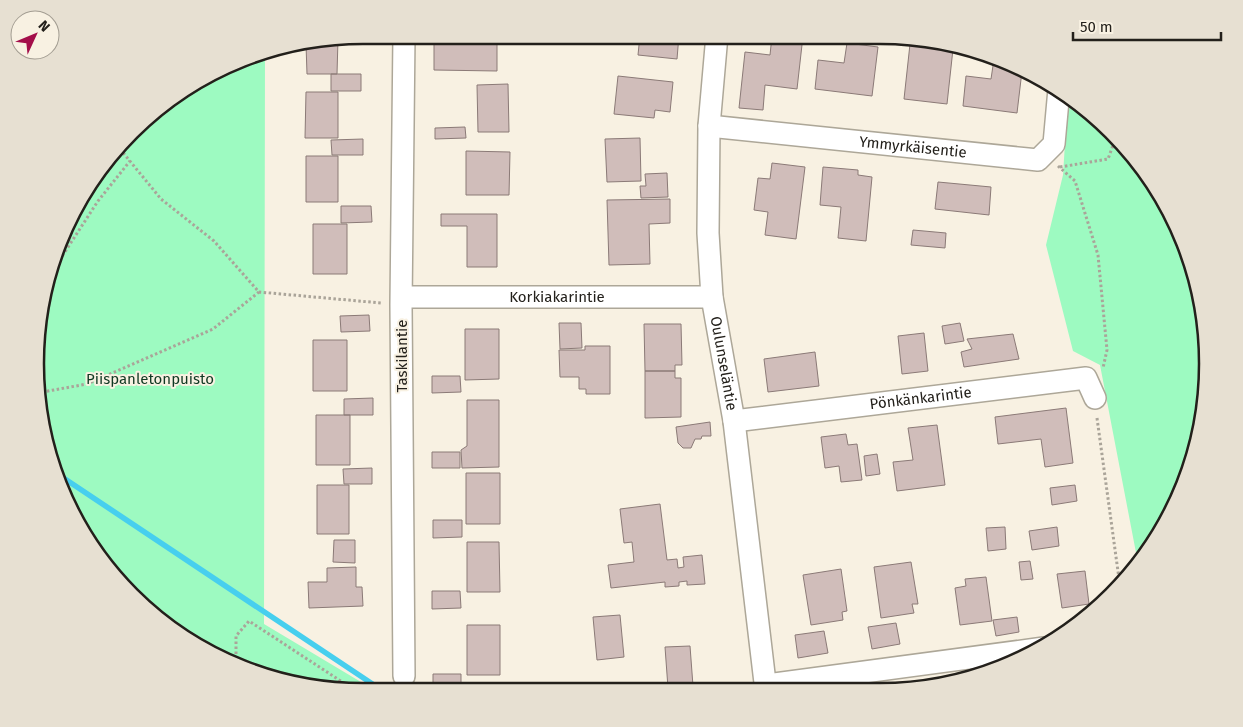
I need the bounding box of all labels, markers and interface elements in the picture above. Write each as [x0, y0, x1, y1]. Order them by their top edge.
north arrow [10, 10, 60, 60]
scale bar [1073, 10, 1220, 42]
text: N [35, 17, 53, 36]
text: 50 m [1080, 18, 1113, 36]
street label: Ymmyrkäisentie [858, 133, 968, 162]
street label: Korkiakarintie [509, 288, 605, 306]
street label: Oulunseläntie [707, 315, 741, 412]
street label: Taskilantie [393, 319, 411, 393]
park label: Piispanletonpuisto [86, 370, 214, 388]
street label: Pönkänkarintie [869, 383, 973, 413]

